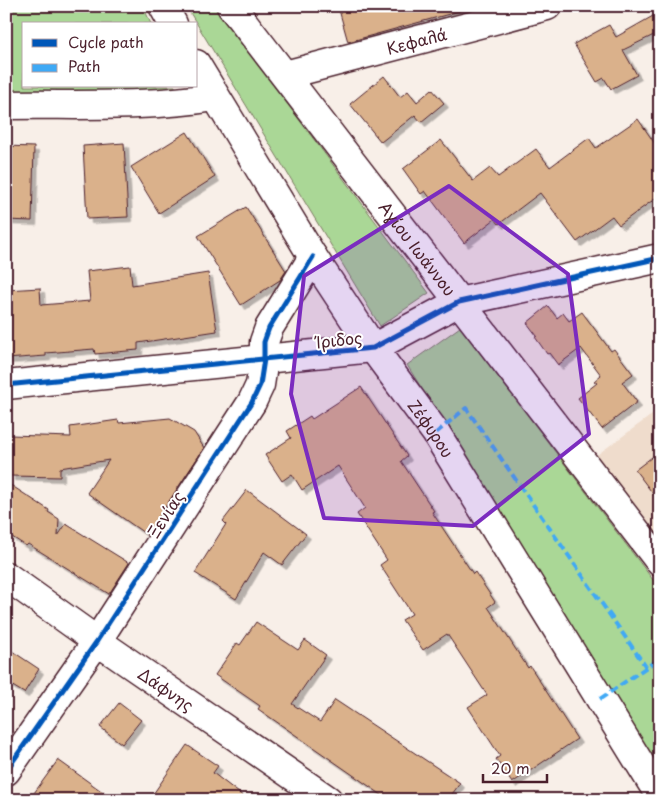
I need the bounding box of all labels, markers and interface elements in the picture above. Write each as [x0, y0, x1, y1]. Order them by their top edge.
street label: Κεφαλά [384, 21, 449, 60]
legend [22, 22, 198, 88]
text: Cycle path [68, 30, 144, 53]
text: Path [68, 54, 100, 77]
street label: Αγίου Ιωάννου [374, 196, 462, 301]
street label: Ίριδος [313, 325, 363, 354]
street label: Ζέφυρου [403, 394, 460, 462]
street label: Ξενίας [141, 486, 189, 542]
street label: Δάφνης [134, 661, 199, 716]
scale bar [483, 751, 547, 783]
text: 20 m [491, 756, 530, 779]

